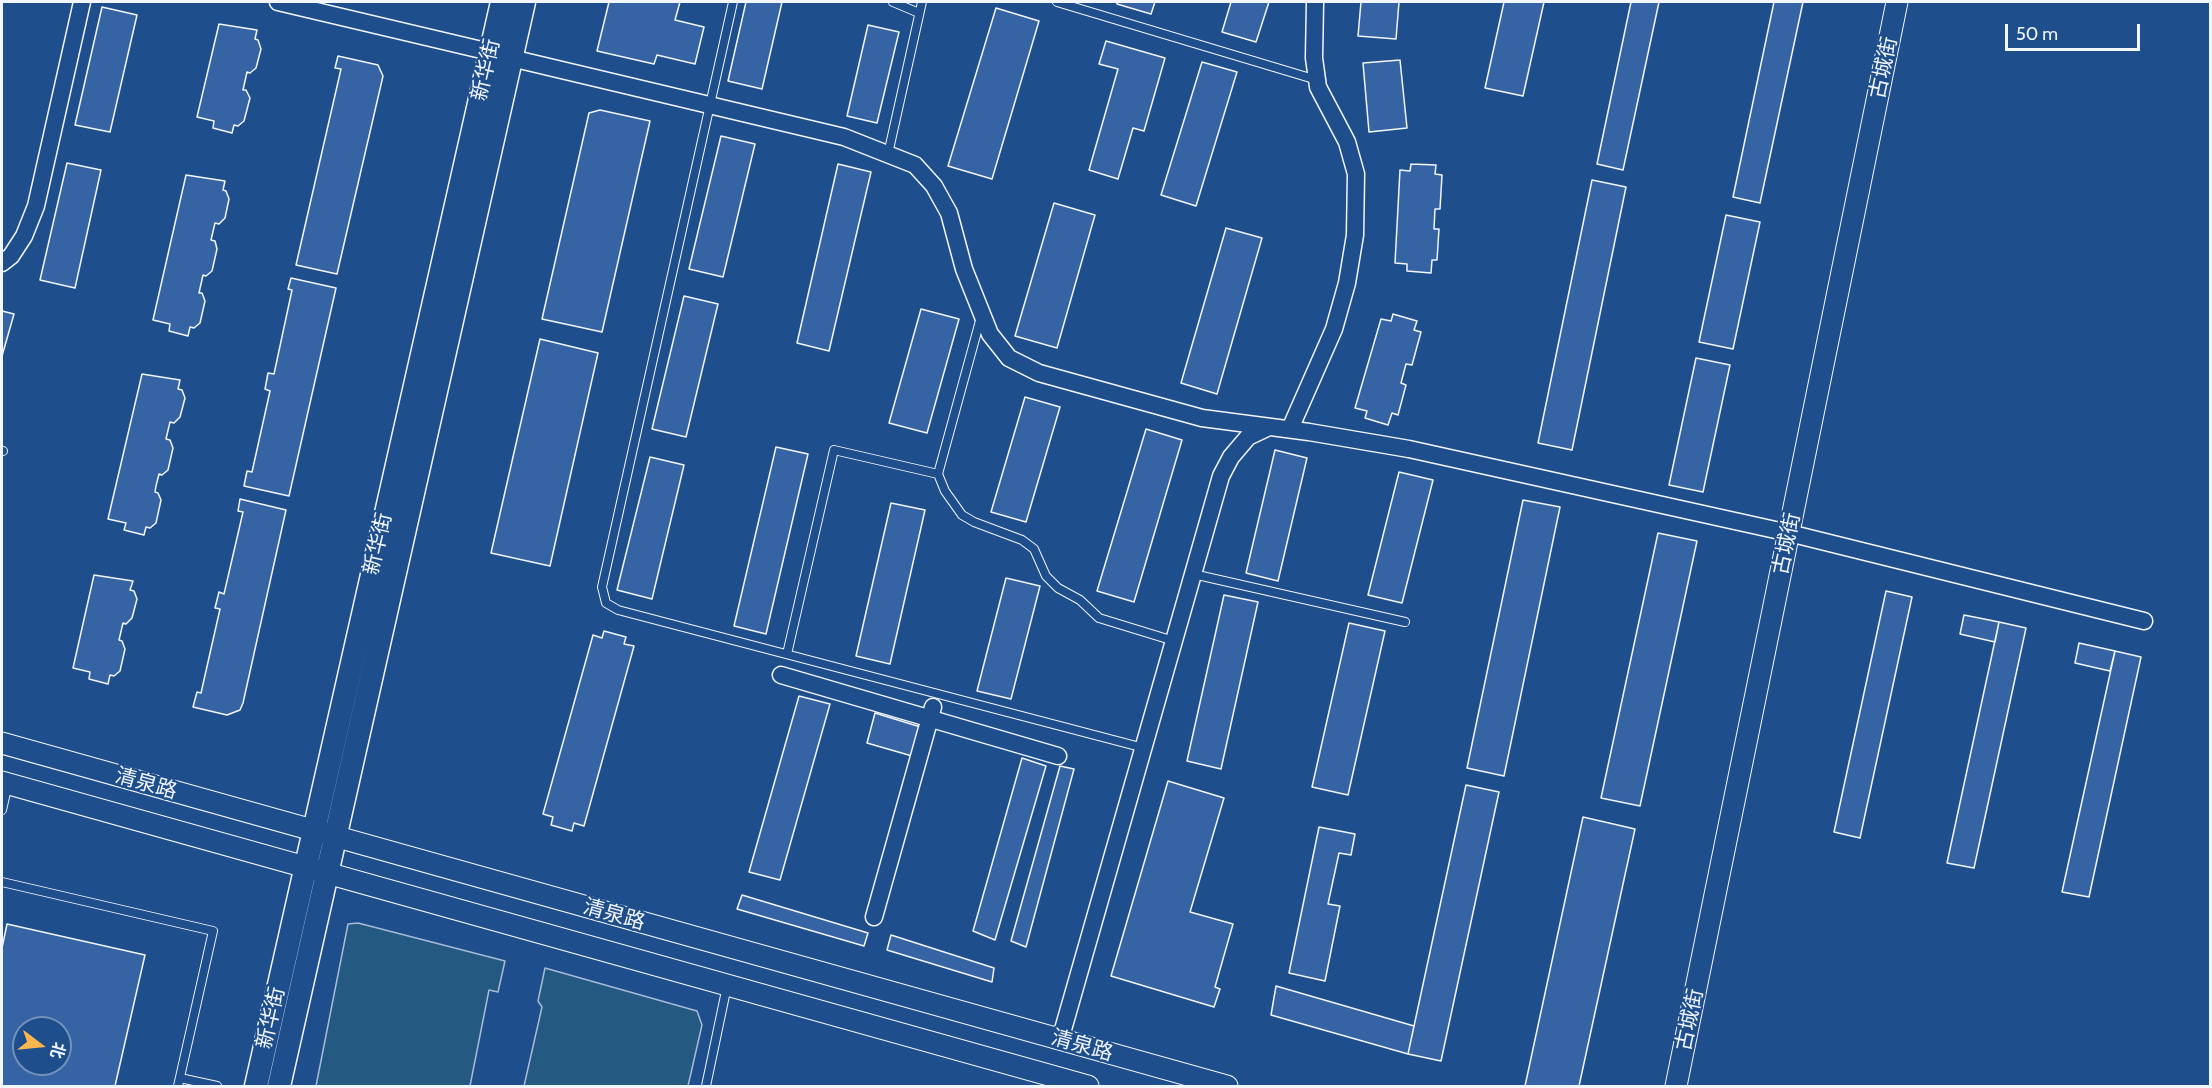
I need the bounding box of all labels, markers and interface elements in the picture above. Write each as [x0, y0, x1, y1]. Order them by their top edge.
scale bar [2008, 12, 2143, 50]
text: 50 m [2016, 23, 2058, 45]
street label: 古城街 [1865, 35, 1903, 101]
street label: 新华街 [467, 36, 505, 104]
street label: 新华街 [359, 510, 397, 578]
street label: 古城街 [1768, 511, 1806, 577]
street label: 清泉路 [112, 763, 180, 805]
street label: 清泉路 [580, 894, 648, 936]
street label: 新华街 [252, 984, 290, 1052]
street label: 古城街 [1671, 987, 1709, 1053]
north arrow [12, 1016, 72, 1076]
street label: 清泉路 [1048, 1025, 1116, 1067]
text: 北 [47, 1040, 69, 1061]

